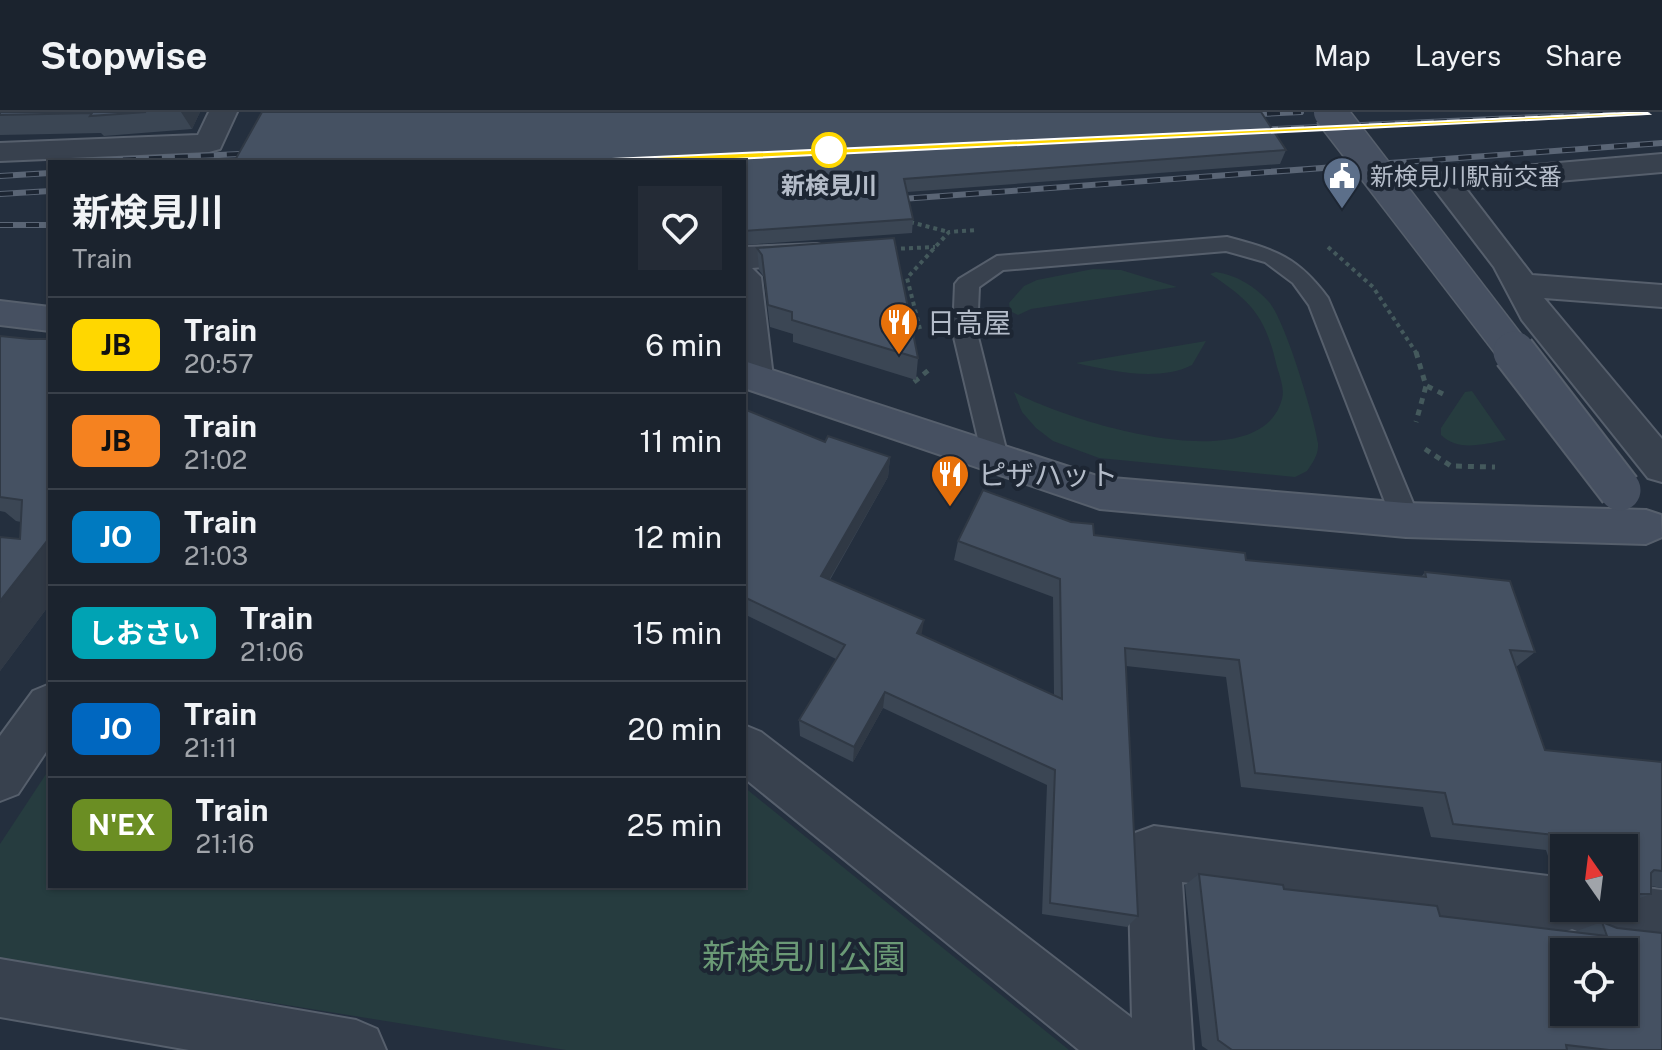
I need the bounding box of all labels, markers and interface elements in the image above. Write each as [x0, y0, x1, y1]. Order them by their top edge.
text: Stopwise [40, 33, 207, 78]
text: Map [1314, 39, 1371, 72]
text: Layers [1415, 39, 1501, 72]
text: Share [1545, 39, 1622, 72]
marker: 新検見川 [812, 133, 846, 167]
public building icon: 新検見川駅前交番 [1321, 155, 1363, 210]
place label: 新検見川駅前交番 [1370, 162, 1562, 190]
place label: 新検見川 [781, 171, 877, 199]
button: heart [638, 186, 722, 270]
text: 新検見川 [72, 190, 224, 235]
text: Train [72, 243, 132, 274]
restaurant icon: 日高屋 [878, 301, 920, 356]
place label: 日高屋 [927, 306, 1011, 339]
text: Train [184, 312, 257, 348]
text: 6 min [645, 327, 722, 363]
text: JB [101, 328, 131, 361]
text: 20:57 [184, 348, 254, 379]
text: Train [184, 408, 257, 444]
text: 11 min [639, 423, 722, 459]
text: JB [101, 424, 131, 457]
text: 21:02 [184, 444, 247, 475]
restaurant icon: ピザハット [929, 453, 971, 508]
place label: ピザハット [978, 458, 1118, 491]
text: Train [184, 504, 257, 540]
text: 12 min [634, 519, 722, 555]
text: JO [100, 520, 132, 553]
text: 21:03 [184, 540, 248, 571]
text: Train [240, 600, 313, 636]
text: 15 min [632, 615, 722, 651]
text: しおさい [88, 616, 200, 649]
text: 21:06 [240, 636, 304, 667]
text: Train [184, 696, 257, 732]
text: 20 min [628, 711, 722, 747]
text: JO [100, 712, 132, 745]
text: 21:11 [184, 732, 237, 763]
text: Train [196, 792, 269, 828]
text: 25 min [627, 807, 722, 843]
text: N'EX [88, 808, 156, 841]
text: 21:16 [196, 828, 254, 859]
north arrow [1550, 834, 1638, 922]
map controls [1550, 834, 1638, 1026]
park label: 新検見川公園 [702, 937, 906, 977]
button: locate [1550, 938, 1638, 1026]

